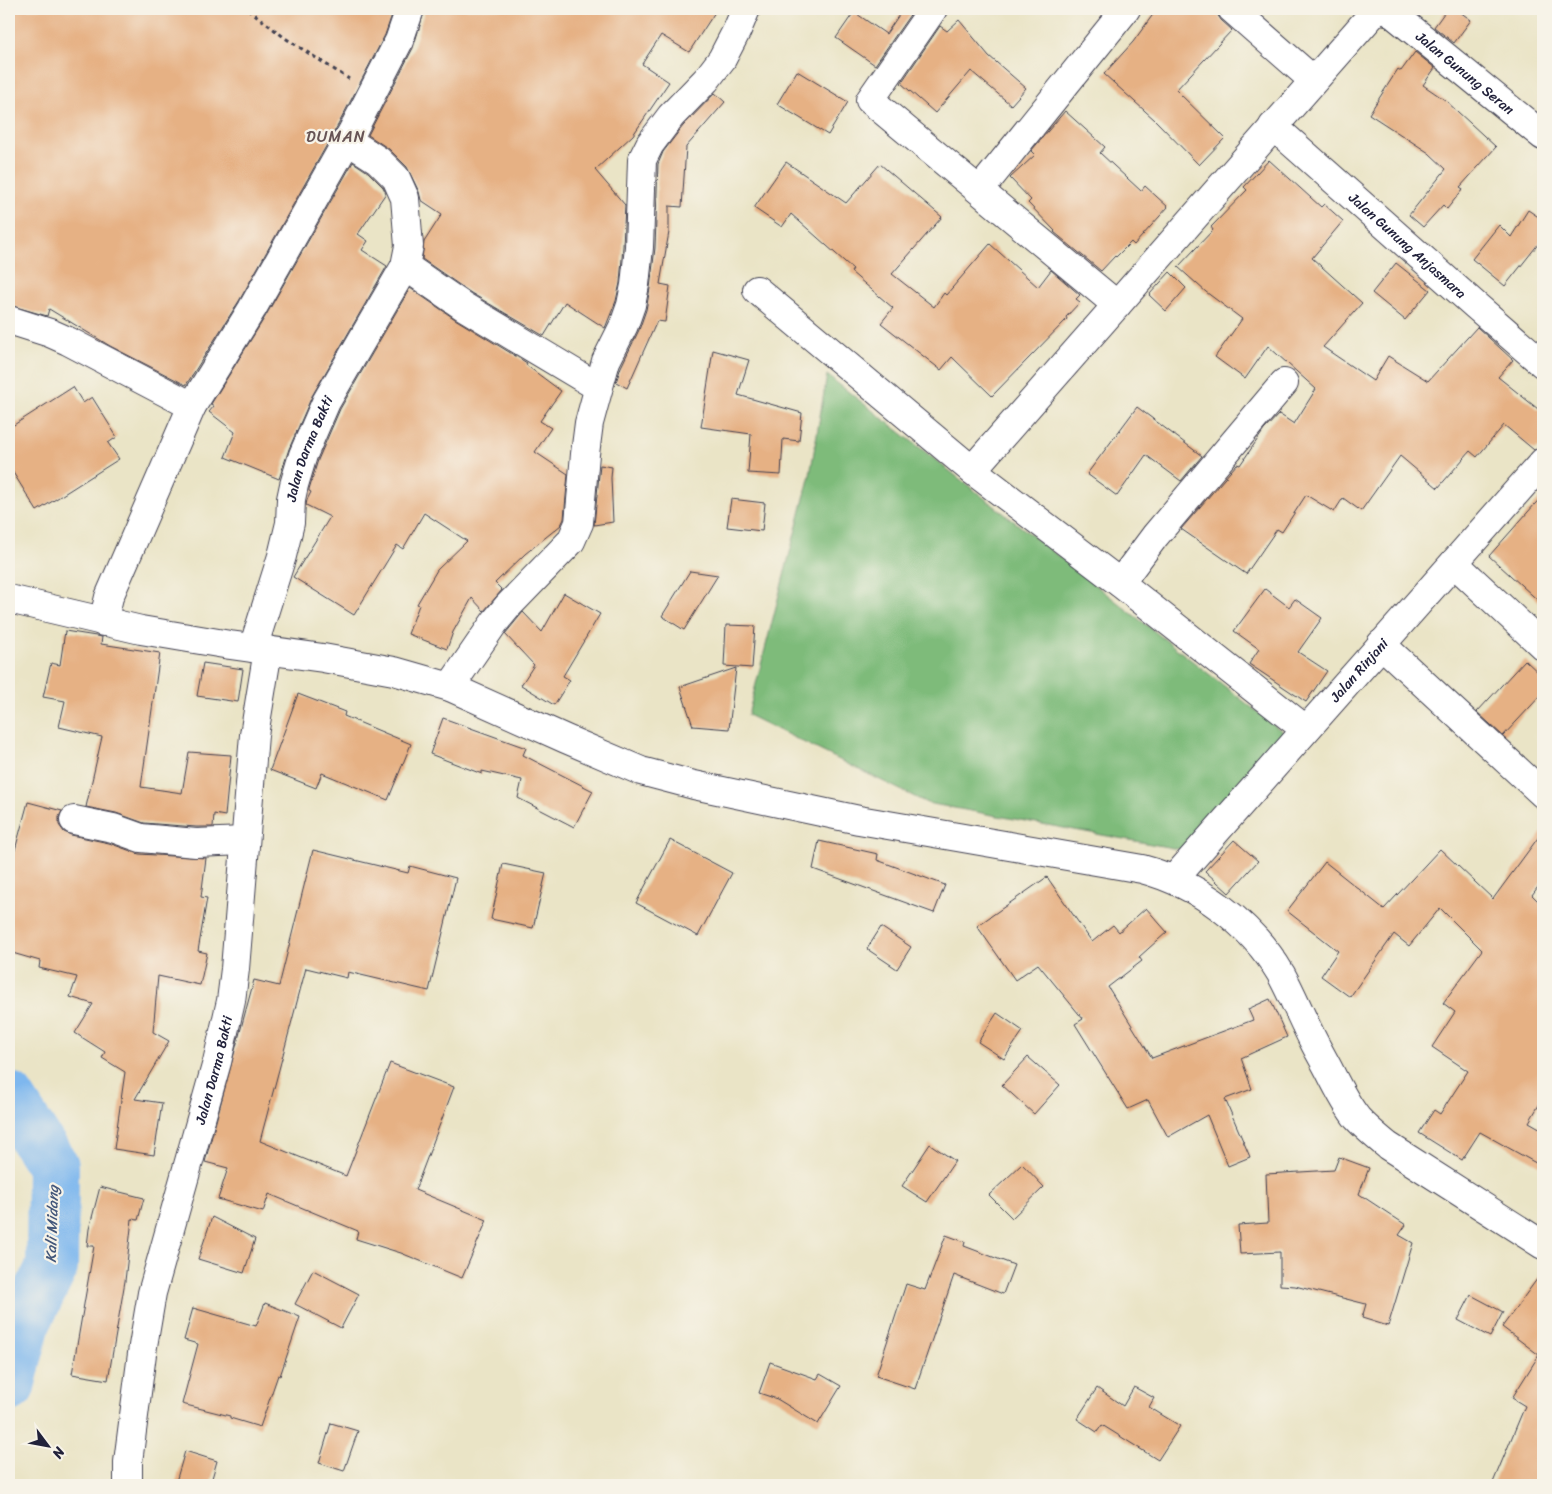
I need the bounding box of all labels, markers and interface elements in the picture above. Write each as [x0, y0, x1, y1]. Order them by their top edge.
street label: Jalan Gunung Seran [1409, 24, 1520, 122]
district label: DUMAN [306, 122, 366, 151]
street label: Jalan Gunung Anjasmara [1342, 186, 1472, 305]
street label: Jalan Darma Bakti [279, 390, 341, 505]
street label: Jalan Rinjani [1323, 632, 1395, 709]
street label: Jalan Darma Bakti [188, 1012, 240, 1128]
water label: Kali Midang [38, 1184, 66, 1263]
north arrow [22, 1422, 72, 1472]
text: N [45, 1441, 72, 1464]

